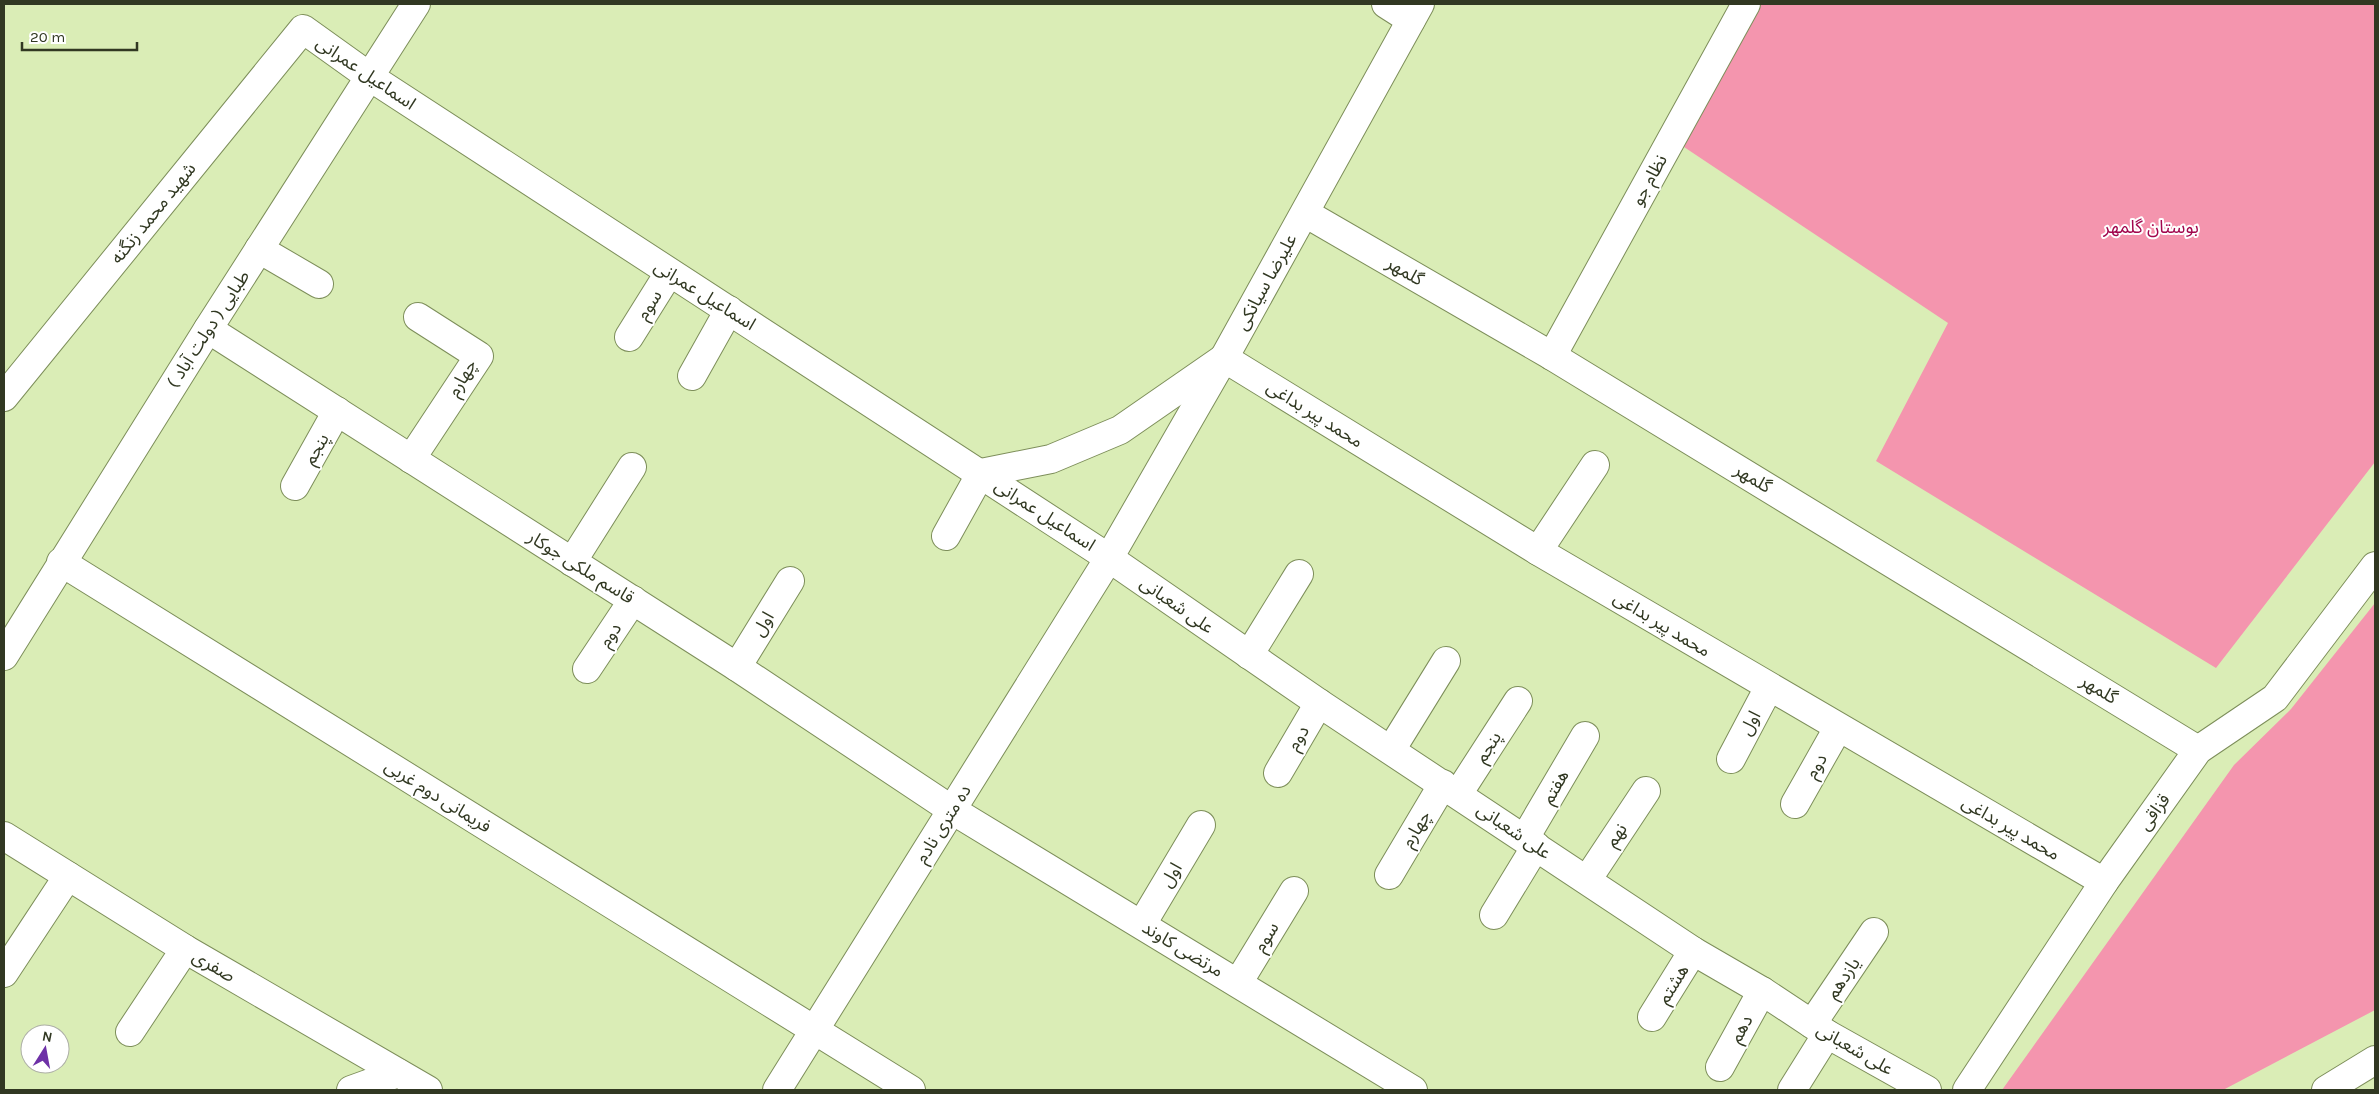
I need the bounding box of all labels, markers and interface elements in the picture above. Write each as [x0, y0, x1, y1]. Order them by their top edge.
scale bar [22, 20, 138, 52]
text: 20 m [30, 28, 65, 46]
street label: اسماعیل عمرانی [312, 32, 420, 114]
street label: نظام جو [1626, 151, 1675, 211]
street label: شهید محمد زنگنه [105, 158, 201, 268]
park label: بوستان گلمهر [2102, 216, 2199, 238]
street label: علیرضا سیانکی [1230, 230, 1302, 334]
street label: گلمهر [1382, 251, 1428, 291]
street label: اسماعیل عمرانی [650, 255, 760, 335]
street label: طبایی ( دولت آباد ) [162, 266, 254, 392]
street label: سوم [631, 286, 669, 326]
street label: چهارم [443, 355, 484, 402]
street label: محمد پیر بداغی [1263, 376, 1367, 453]
street label: پنجم [298, 429, 336, 470]
street label: گلمهر [1730, 458, 1776, 498]
street label: اسماعیل عمرانی [990, 474, 1100, 556]
street label: قاسم ملکی جوکار [522, 525, 638, 610]
street label: علی شعبانی [1136, 572, 1218, 638]
street label: محمد پیر بداغی [1609, 586, 1715, 662]
street label: اول [747, 608, 779, 640]
street label: دوم [594, 618, 629, 653]
street label: گلمهر [2076, 669, 2122, 709]
street label: اول [1734, 707, 1766, 739]
street label: دوم [1282, 721, 1317, 756]
street label: پنجم [1470, 727, 1508, 768]
street label: دوم [1800, 750, 1834, 784]
street label: فریمانی دوم غربی [379, 755, 495, 840]
street label: هفتم [1536, 766, 1575, 809]
street label: ده متری نادم [910, 781, 978, 869]
street label: قزاقی [2133, 789, 2175, 835]
street label: محمد پیر بداغی [1958, 791, 2064, 865]
street label: علی شعبانی [1473, 798, 1555, 864]
street label: چهارم [1396, 806, 1438, 853]
street label: نهم [1600, 819, 1634, 852]
street label: اول [1155, 859, 1187, 891]
street label: مرتضی کاوند [1138, 916, 1228, 982]
street label: سوم [1249, 918, 1286, 958]
street label: صفری [189, 945, 239, 987]
street label: یازدهم [1821, 953, 1867, 1004]
street label: هشتم [1652, 960, 1695, 1009]
street label: دهم [1724, 1011, 1759, 1048]
street label: علی شعبانی [1813, 1018, 1897, 1080]
north arrow [20, 1024, 70, 1074]
text: N [41, 1027, 54, 1046]

